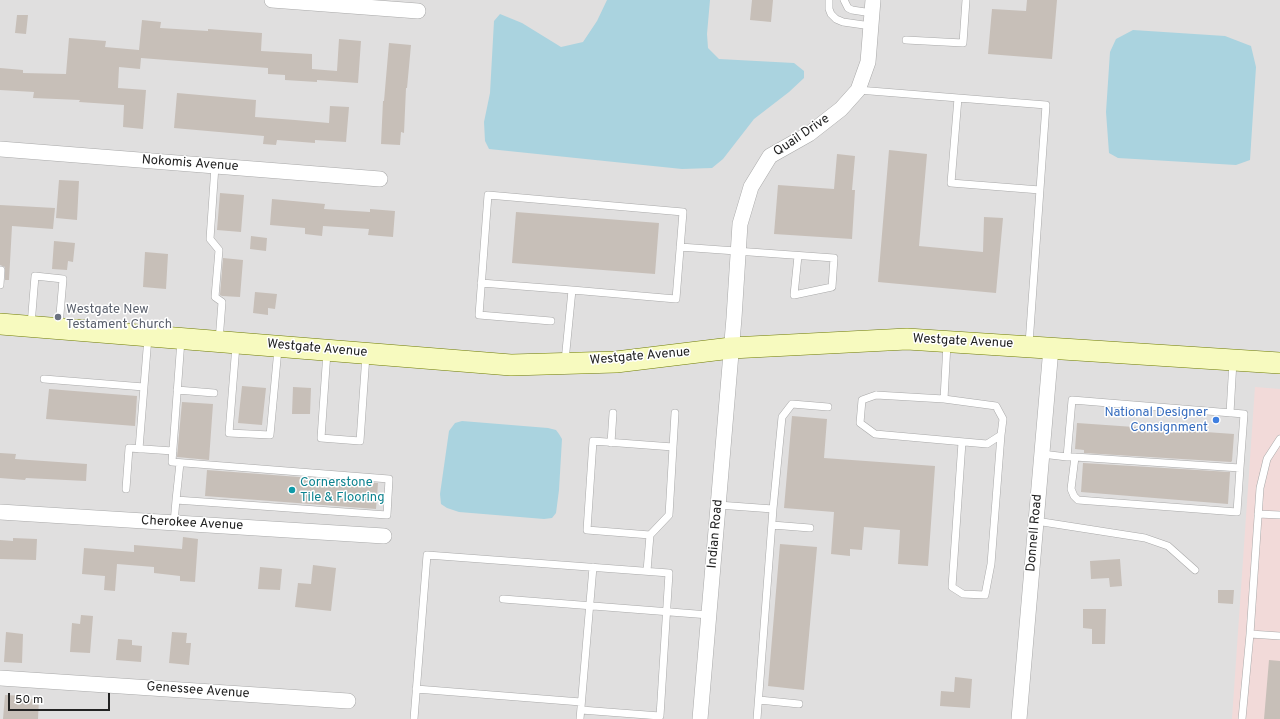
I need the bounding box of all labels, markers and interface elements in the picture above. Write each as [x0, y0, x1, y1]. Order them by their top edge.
street label: Quail Drive [771, 112, 833, 160]
street label: Nokomis Avenue [141, 153, 239, 175]
place label: Westgate New Testament Church [66, 302, 172, 333]
marker: Westgate New Testament Church [53, 312, 63, 322]
street label: Westgate Avenue [912, 332, 1014, 352]
street label: Westgate Avenue [266, 337, 368, 361]
street label: Westgate Avenue [589, 345, 691, 369]
place label: National Designer Consignment [1105, 405, 1208, 436]
marker: National Designer Consignment [1211, 415, 1221, 425]
place label: Cornerstone Tile & Flooring [300, 475, 385, 506]
marker: Cornerstone Tile & Flooring [287, 485, 297, 495]
street label: Donnell Road [1024, 494, 1046, 572]
street label: Indian Road [705, 499, 727, 569]
street label: Cherokee Avenue [141, 514, 243, 534]
street label: Genessee Avenue [146, 680, 250, 702]
scale bar [10, 685, 112, 711]
text: 50 m [15, 692, 43, 708]

